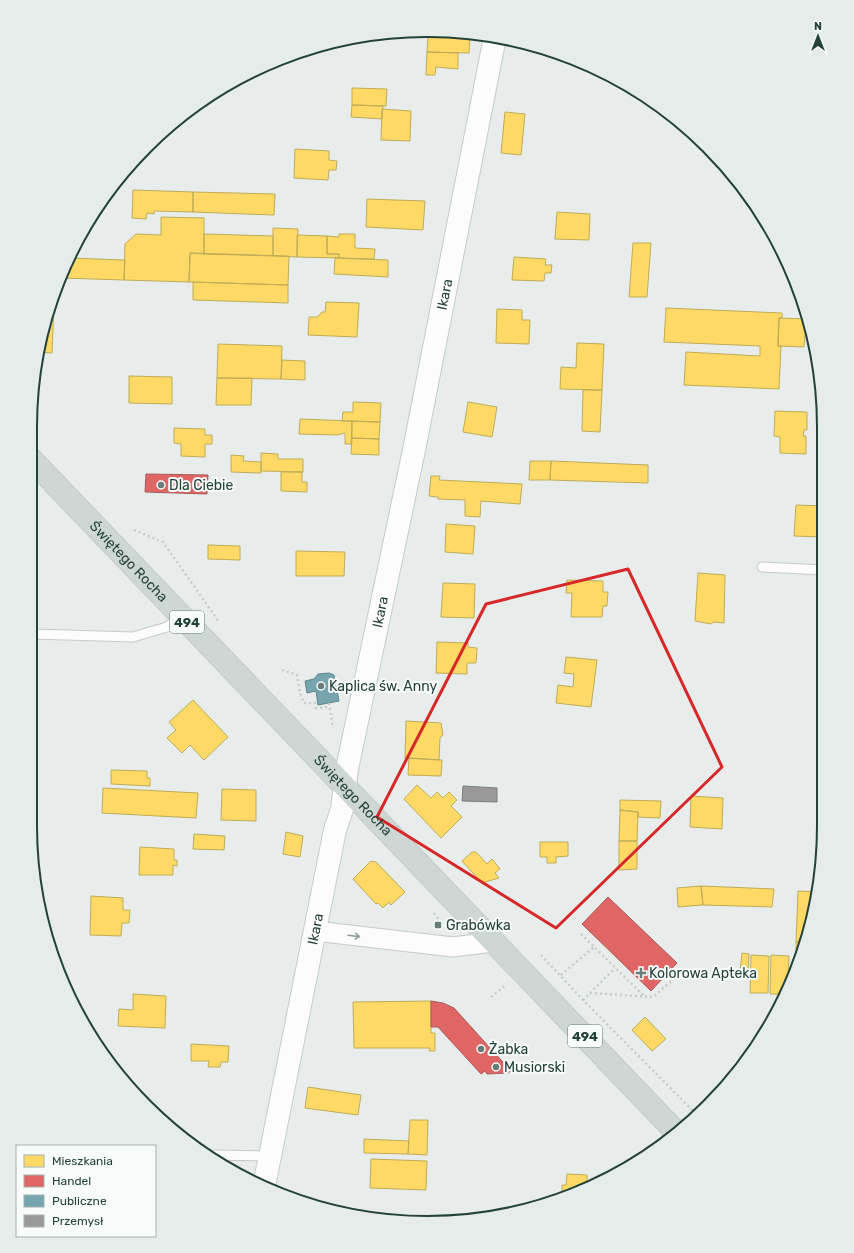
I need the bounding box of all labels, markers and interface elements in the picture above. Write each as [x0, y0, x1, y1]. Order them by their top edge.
north arrow [798, 16, 838, 56]
text: N [814, 20, 822, 33]
street label: Ikara [434, 277, 456, 312]
place label: Dla Ciebie [169, 477, 233, 494]
marker: Dla Ciebie [156, 480, 166, 490]
street label: Świętego Rocha [86, 517, 171, 606]
street label: Ikara [369, 595, 392, 629]
road number: 494 [170, 611, 204, 633]
place label: Kaplica św. Anny [329, 678, 437, 695]
marker: Kaplica św. Anny [316, 681, 326, 691]
street label: Świętego Rocha [310, 751, 395, 839]
street label: Ikara [304, 912, 327, 946]
place label: Grabówka [446, 917, 511, 934]
marker: Grabówka [433, 920, 443, 930]
one-way arrow [347, 932, 360, 939]
place label: Kolorowa Apteka [649, 965, 757, 982]
marker: Kolorowa Apteka [636, 968, 646, 978]
road number: 494 [568, 1025, 602, 1047]
place label: Żabka [489, 1041, 528, 1058]
marker: Żabka [476, 1044, 486, 1054]
place label: Musiorski [504, 1059, 565, 1076]
marker: Musiorski [491, 1062, 501, 1072]
legend [16, 1145, 156, 1237]
text: Mieszkania [52, 1154, 113, 1168]
text: Handel [52, 1174, 91, 1188]
text: Publiczne [52, 1194, 107, 1208]
text: Przemysł [52, 1214, 104, 1228]

